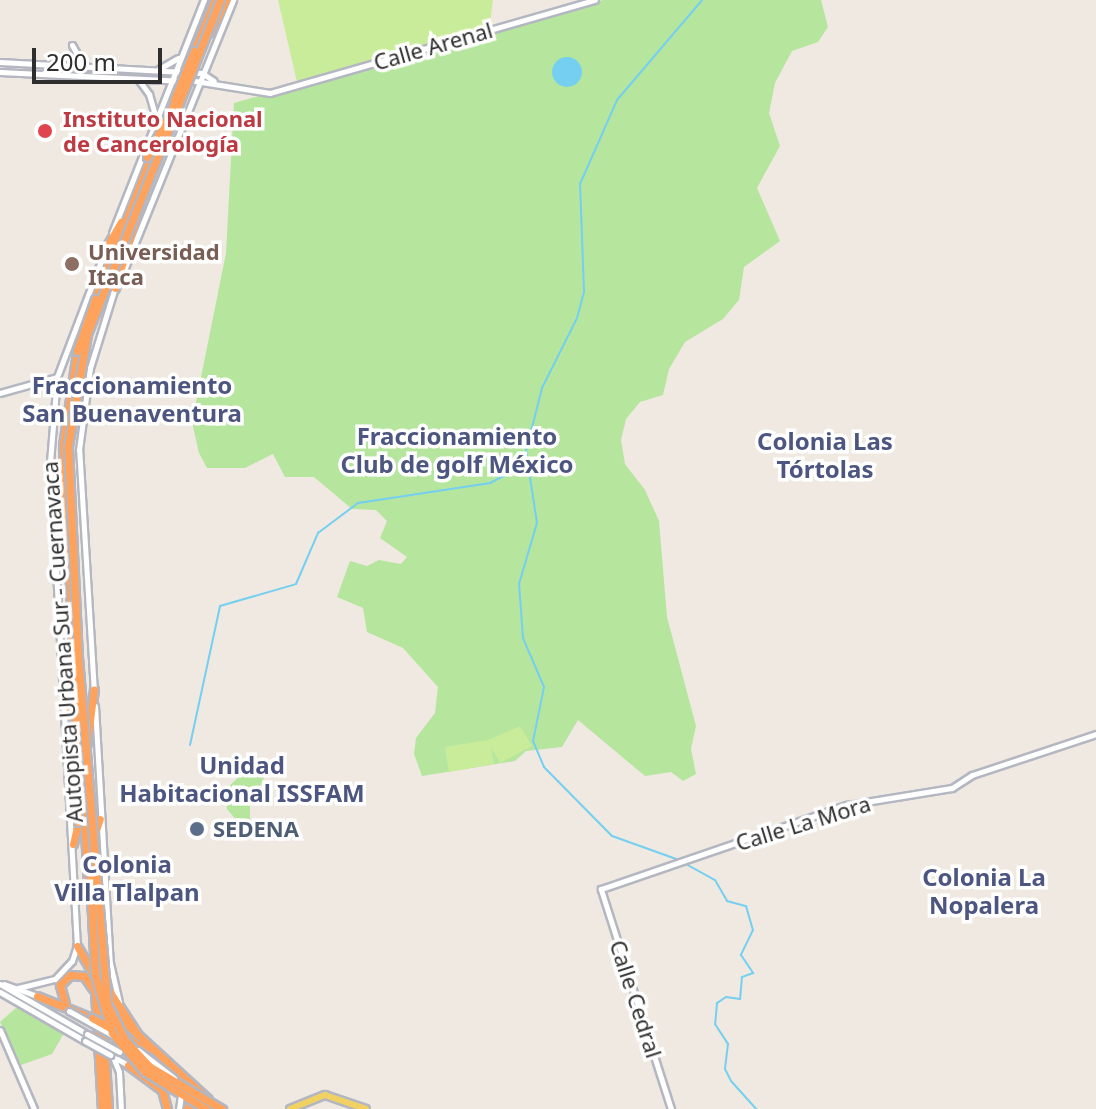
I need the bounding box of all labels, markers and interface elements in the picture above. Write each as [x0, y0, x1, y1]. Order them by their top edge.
street label: Calle Arenal [371, 16, 495, 76]
scale bar [36, 32, 166, 82]
text: 200 m [46, 45, 116, 78]
place label: Instituto Nacional de Cancerología [63, 105, 263, 156]
marker: Instituto Nacional de Cancerología [34, 120, 56, 142]
place label: Universidad Itaca [88, 238, 220, 290]
marker: Universidad Itaca [63, 255, 81, 273]
district label: Fraccionamiento San Buenaventura [22, 371, 242, 427]
district label: Fraccionamiento Club de golf México [340, 422, 574, 478]
district label: Colonia Las Tórtolas [757, 427, 893, 483]
street label: Autopista Urbana Sur - Cuernavaca [36, 461, 88, 823]
district label: Unidad Habitacional ISSFAM [119, 751, 365, 807]
street label: Calle La Mora [732, 790, 874, 856]
place label: SEDENA [213, 816, 299, 842]
marker: SEDENA [188, 820, 206, 838]
district label: Colonia Villa Tlalpan [54, 850, 200, 906]
district label: Colonia La Nopalera [922, 863, 1046, 919]
street label: Calle Cedral [605, 937, 667, 1061]

